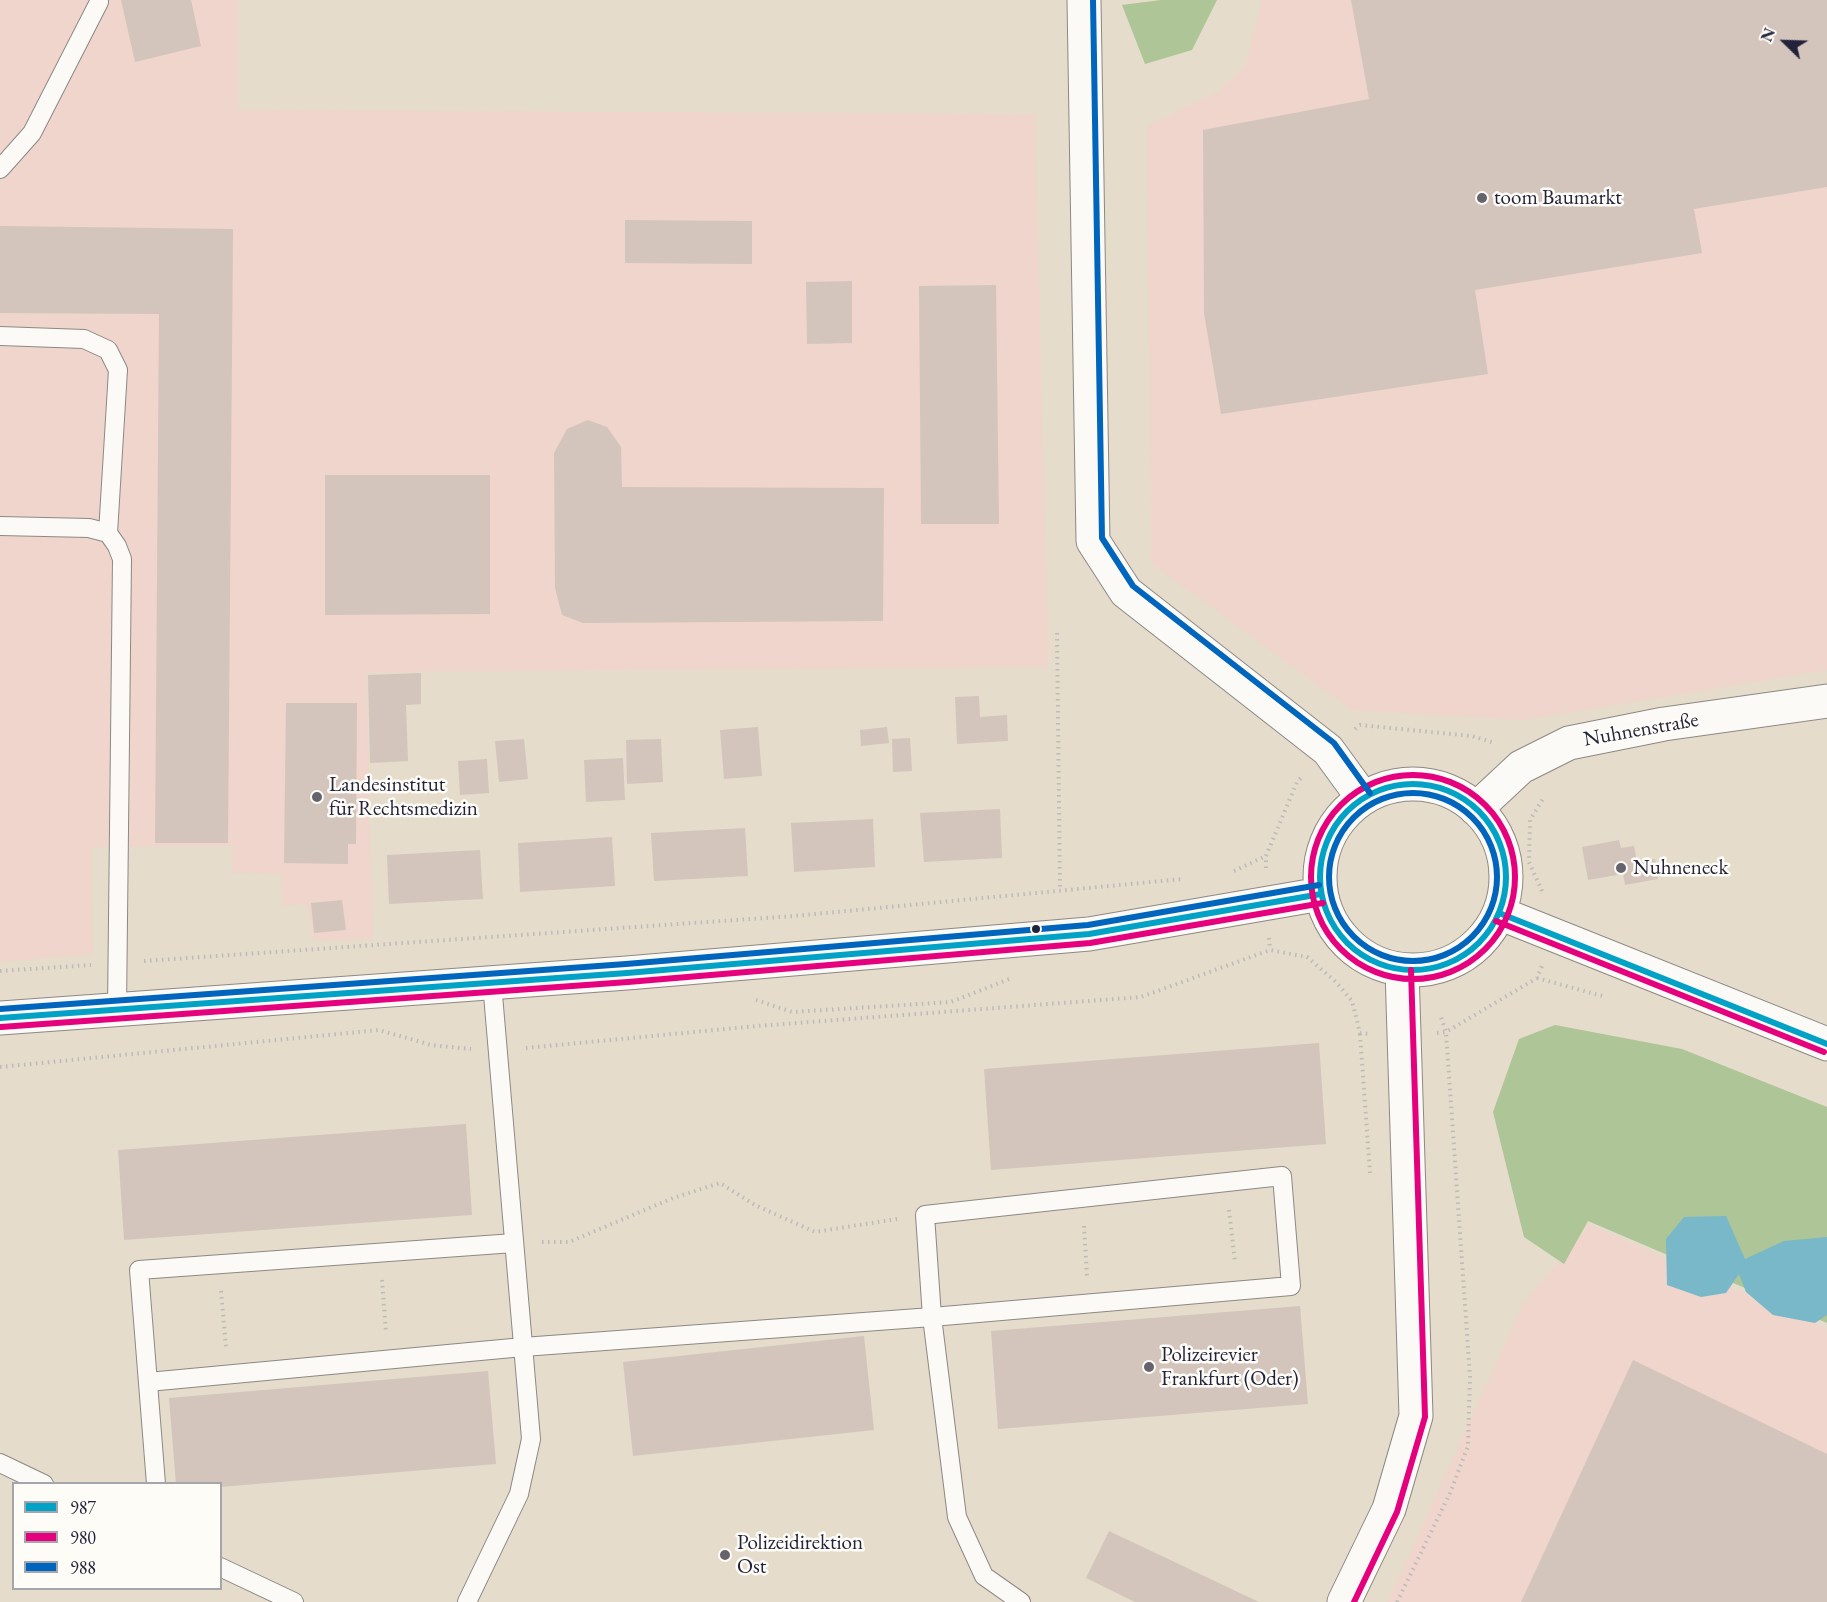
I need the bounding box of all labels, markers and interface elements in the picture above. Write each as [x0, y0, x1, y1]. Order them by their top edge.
north arrow [1755, 12, 1815, 72]
text: N [1756, 25, 1780, 45]
place label: toom Baumarkt [1494, 185, 1622, 211]
marker: toom Baumarkt [1475, 191, 1489, 205]
street label: Nuhnenstraße [1581, 707, 1701, 753]
place label: Landesinstitut für Rechtsmedizin [329, 772, 478, 822]
marker: Landesinstitut für Rechtsmedizin [310, 790, 324, 804]
place label: Nuhneneck [1633, 855, 1728, 881]
marker: Nuhneneck [1614, 861, 1628, 875]
unlabelled marker [1030, 923, 1042, 935]
place label: Polizeirevier Frankfurt (Oder) [1161, 1342, 1299, 1392]
marker: Polizeirevier Frankfurt (Oder) [1142, 1360, 1156, 1374]
legend [12, 1482, 222, 1590]
text: 987 [70, 1496, 96, 1519]
text: 980 [70, 1526, 96, 1549]
place label: Polizeidirektion Ost [737, 1530, 863, 1580]
marker: Polizeidirektion Ost [718, 1548, 732, 1562]
text: 988 [70, 1556, 96, 1579]

